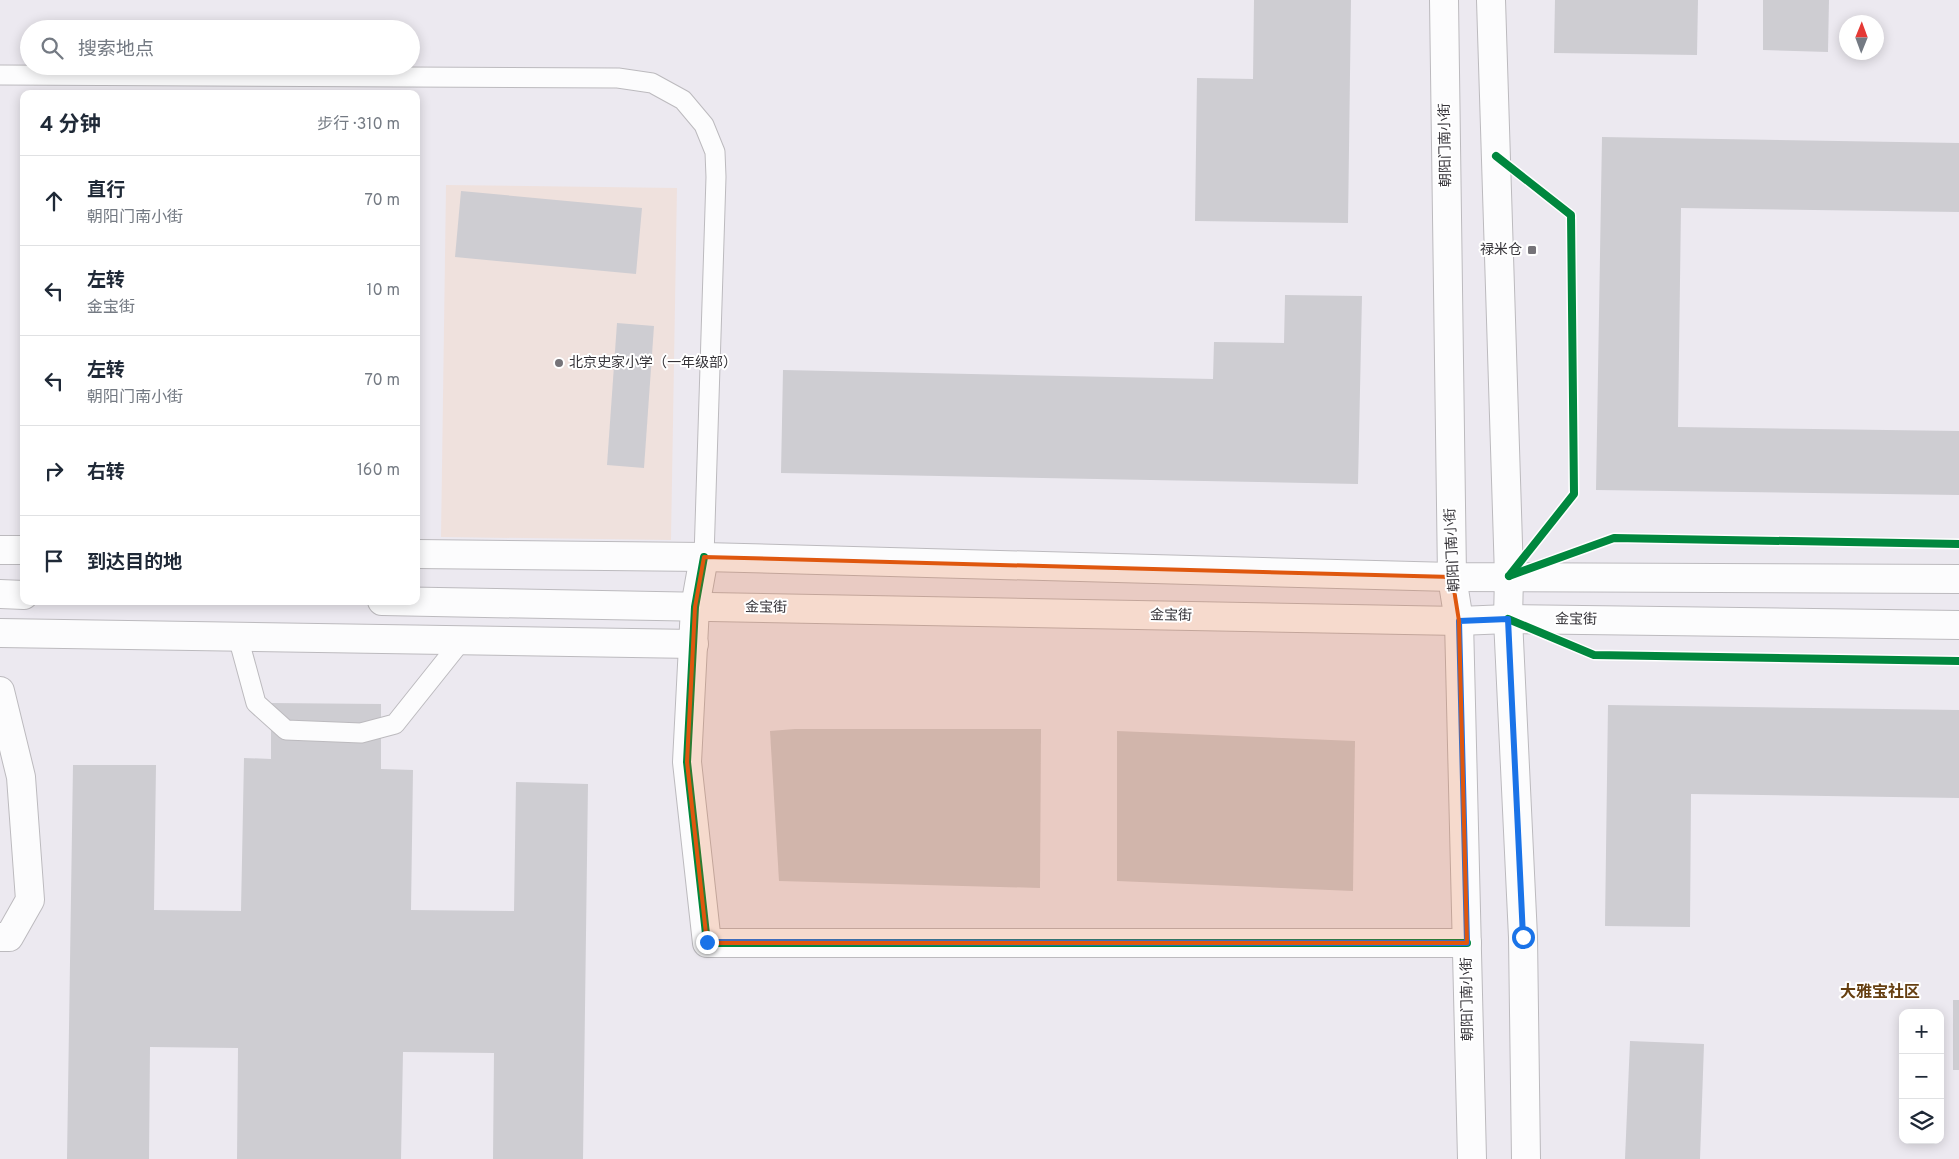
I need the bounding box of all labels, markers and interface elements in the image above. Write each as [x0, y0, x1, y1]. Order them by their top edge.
north arrow [1839, 15, 1884, 60]
search box [20, 20, 420, 75]
icon: search [38, 34, 66, 62]
text: 搜索地点 [78, 38, 154, 62]
street label: 朝阳门南小街 [1437, 103, 1455, 187]
text: 4 分钟 [40, 112, 101, 139]
text: 步行 · 310 m [317, 115, 400, 135]
text: 直行 [87, 179, 125, 203]
icon: ahead [40, 187, 68, 215]
text: 70 m [365, 191, 400, 211]
text: 朝阳门南小街 [87, 208, 183, 228]
place label: 禄米仓 [1480, 242, 1522, 259]
marker: 禄米仓 [1526, 244, 1538, 256]
text: 左转 [87, 269, 125, 293]
icon: left [40, 277, 68, 305]
text: 10 m [366, 281, 400, 301]
text: 金宝街 [87, 298, 135, 318]
place label: 北京史家小学（一年级部） [569, 354, 737, 372]
marker: 北京史家小学（一年级部） [553, 357, 565, 369]
text: 左转 [87, 359, 125, 383]
icon: left [40, 367, 68, 395]
text: 70 m [365, 371, 400, 391]
text: 朝阳门南小街 [87, 388, 183, 408]
icon: right [40, 457, 68, 485]
text: 右转 [87, 461, 125, 485]
text: 160 m [357, 461, 400, 481]
street label: 朝阳门南小街 [1442, 508, 1464, 592]
icon: arrive [40, 547, 68, 575]
text: 到达目的地 [87, 551, 182, 575]
street label: 金宝街 [745, 599, 787, 617]
street label: 金宝街 [1150, 607, 1192, 625]
street label: 金宝街 [1555, 611, 1597, 629]
route start [1512, 926, 1535, 949]
route end [696, 931, 719, 954]
street label: 朝阳门南小街 [1459, 957, 1477, 1041]
district label: 大雅宝社区 [1840, 982, 1920, 1003]
map controls [1899, 1009, 1944, 1144]
button: + [1899, 1009, 1944, 1054]
button: − [1899, 1054, 1944, 1099]
button: layers [1899, 1099, 1944, 1144]

